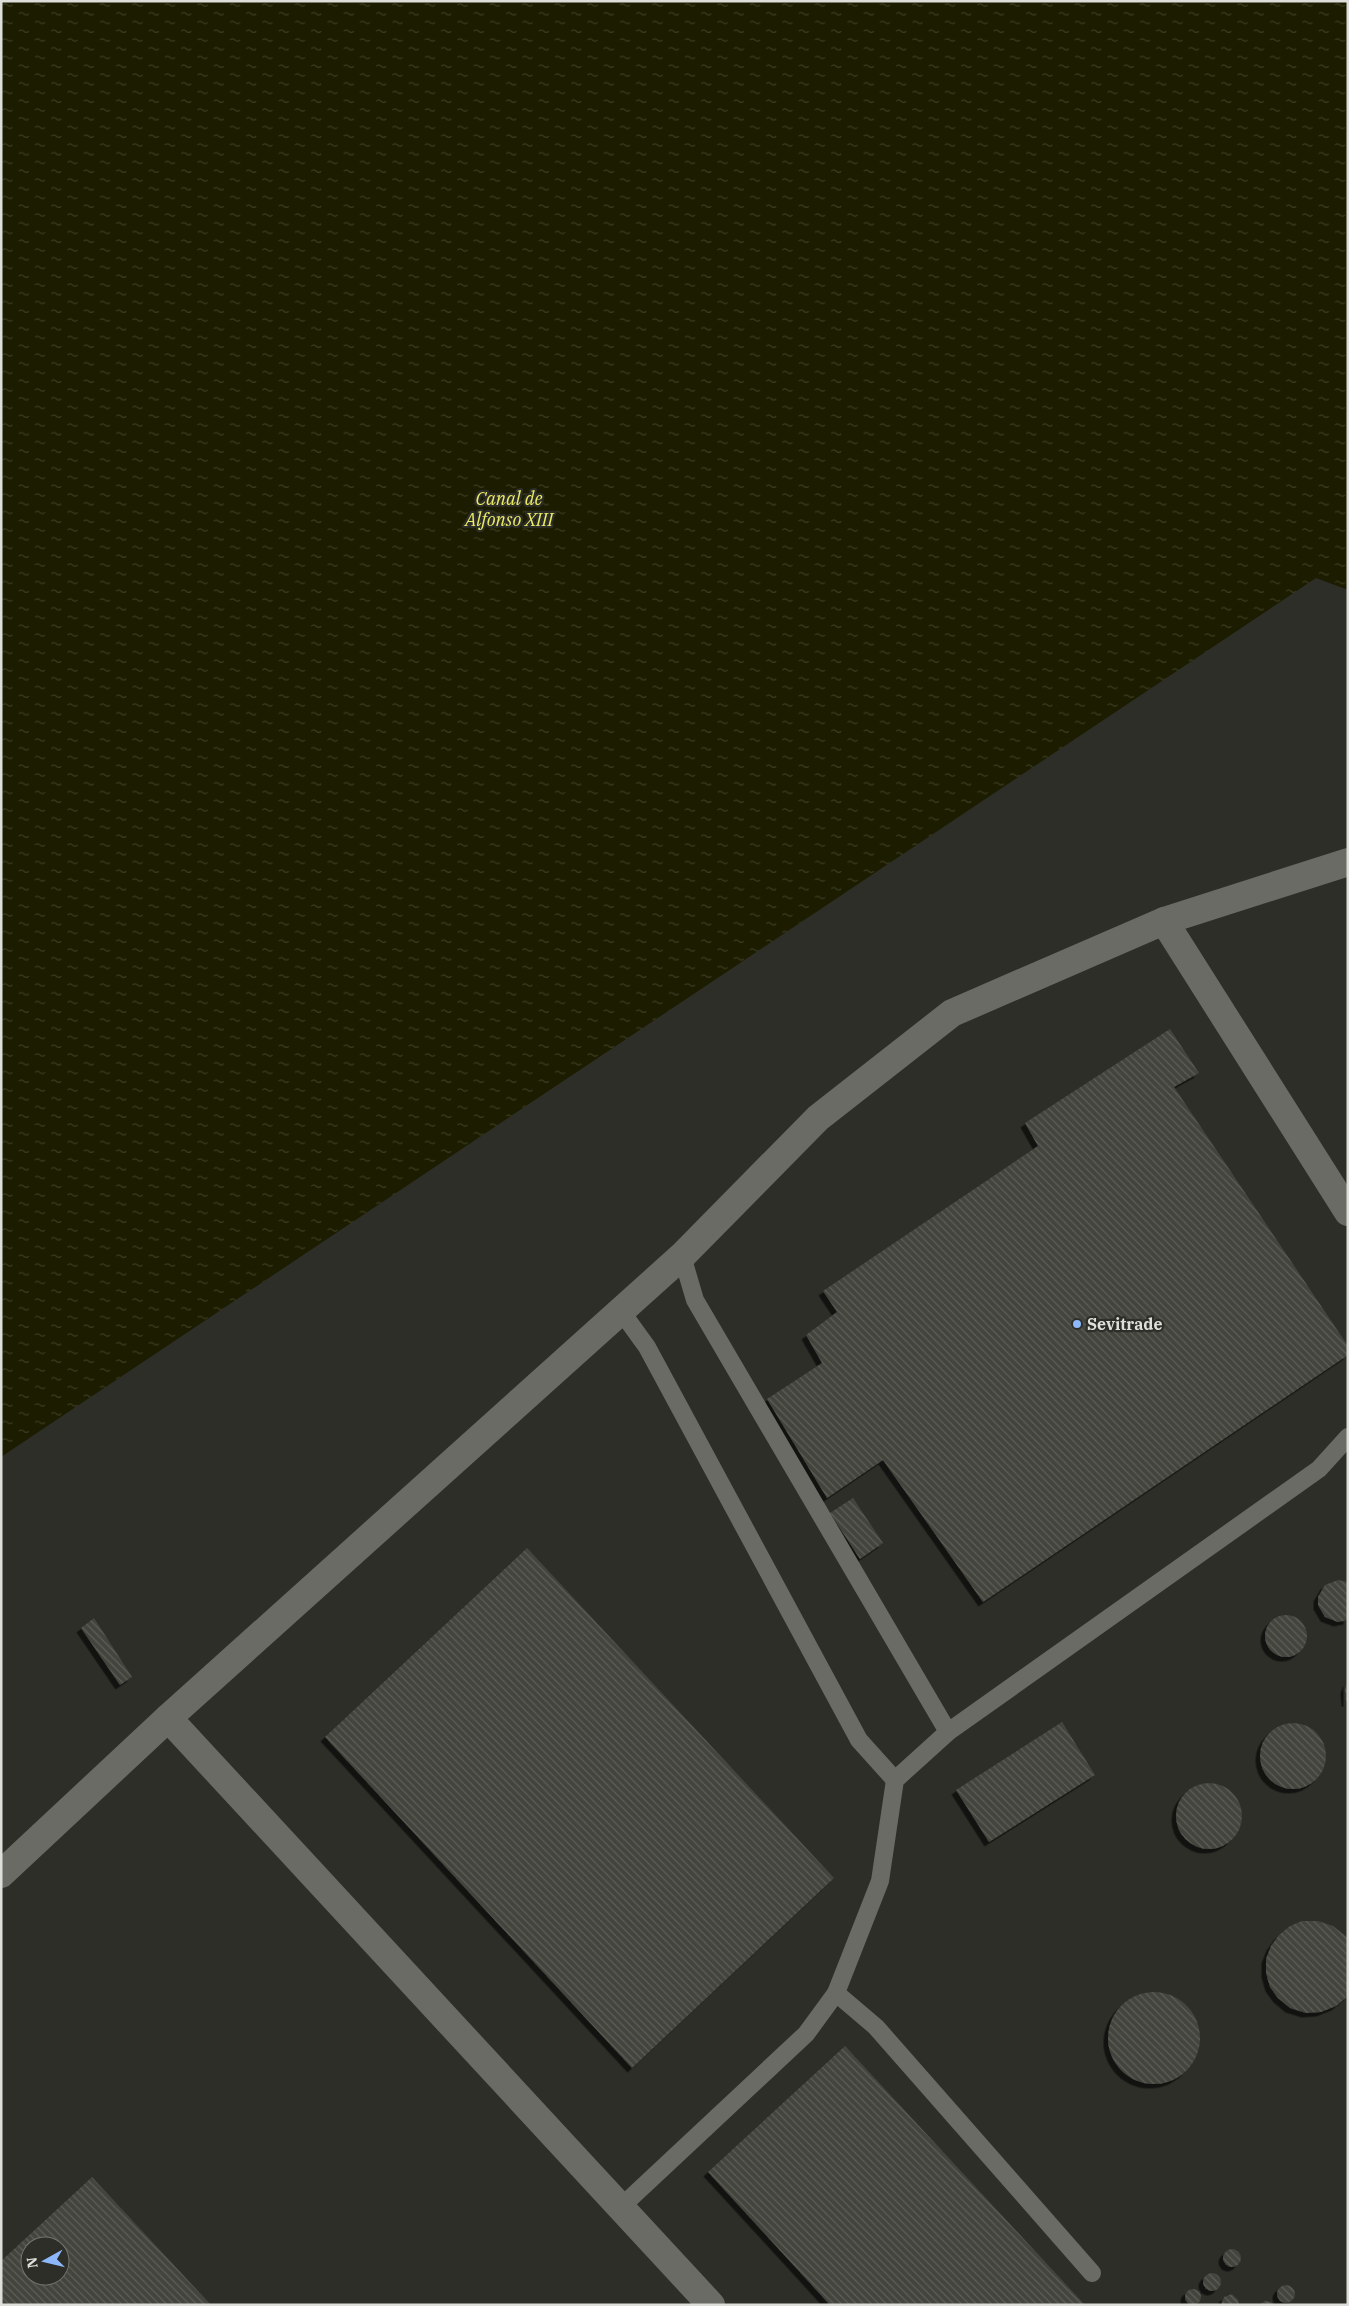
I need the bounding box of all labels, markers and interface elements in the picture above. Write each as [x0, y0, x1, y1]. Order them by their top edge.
water label: Canal de Alfonso XIII [464, 487, 554, 531]
place label: Sevitrade [1087, 1314, 1163, 1334]
marker: Sevitrade [1071, 1318, 1083, 1330]
north arrow [20, 2236, 70, 2286]
text: N [22, 2256, 42, 2270]

